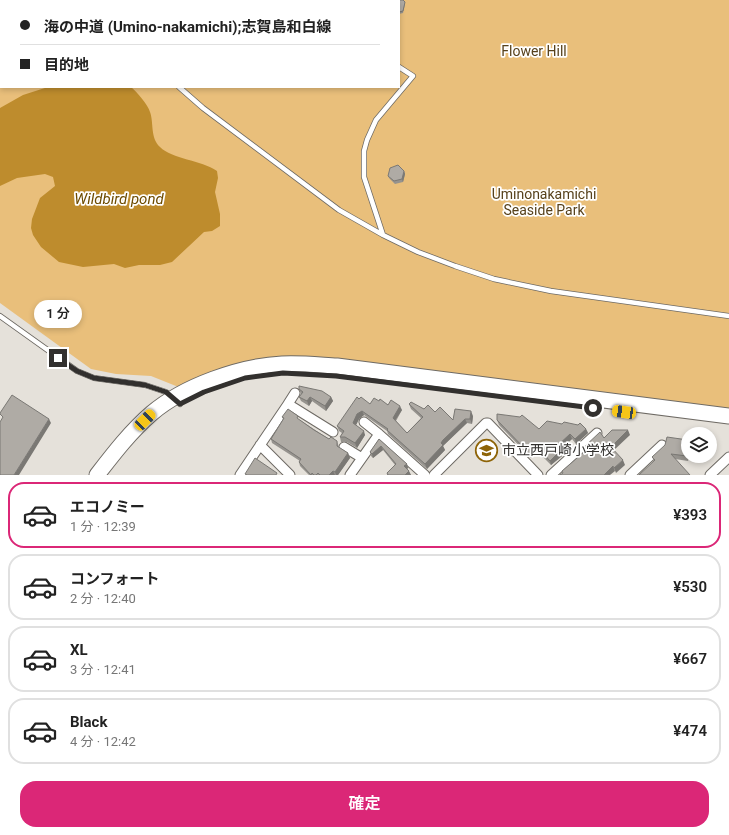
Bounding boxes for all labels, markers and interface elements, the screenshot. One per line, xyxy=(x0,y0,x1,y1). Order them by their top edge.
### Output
text: 海の中道 (Umino-nakamichi);志賀島和白線 xyxy=(44,18,331,36)
park label: Flower Hill xyxy=(501,43,567,59)
text: 目的地 xyxy=(44,56,89,74)
park label: Uminonakamichi Seaside Park xyxy=(492,186,596,218)
water label: Wildbird pond xyxy=(74,190,164,208)
callout: 1 分 xyxy=(34,300,82,328)
text: 1 分 xyxy=(46,306,70,321)
route end xyxy=(49,349,67,367)
route start xyxy=(584,399,602,417)
car xyxy=(611,404,637,420)
car xyxy=(132,407,158,433)
map controls xyxy=(681,427,717,463)
button: layers xyxy=(681,427,717,463)
school or university icon: 市立西戸崎小学校 xyxy=(473,437,499,463)
place label: 市立西戸崎小学校 xyxy=(502,442,614,458)
icon: car xyxy=(22,497,58,533)
text: エコノミー xyxy=(70,498,145,516)
text: ¥393 xyxy=(673,506,707,524)
text: 1 分 · 12:39 xyxy=(70,519,136,534)
icon: car xyxy=(22,569,58,605)
text: コンフォート xyxy=(70,570,160,588)
text: ¥530 xyxy=(673,578,707,596)
text: 2 分 · 12:40 xyxy=(70,591,136,606)
icon: car xyxy=(22,641,58,677)
text: XL xyxy=(70,641,88,659)
text: ¥667 xyxy=(673,650,707,668)
text: 3 分 · 12:41 xyxy=(70,662,136,677)
icon: car xyxy=(22,713,58,749)
text: Black xyxy=(70,713,107,731)
text: ¥474 xyxy=(673,722,707,740)
text: 4 分 · 12:42 xyxy=(70,734,136,749)
button: 確定 xyxy=(20,781,709,827)

